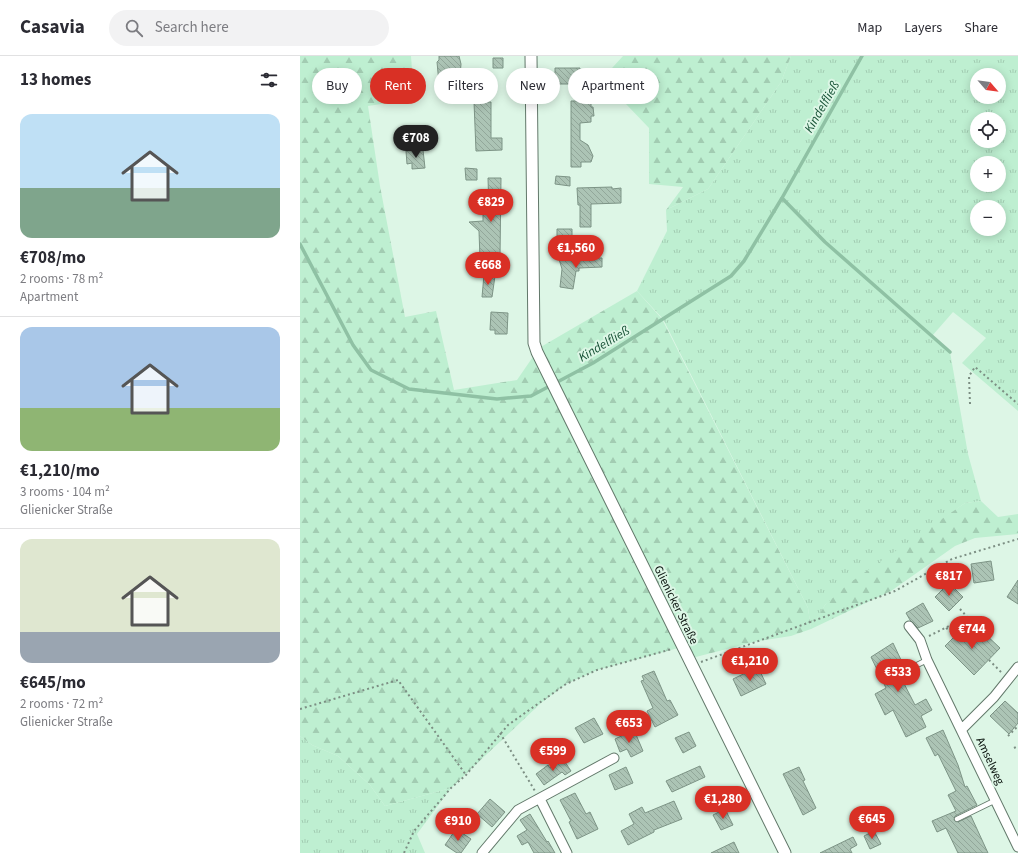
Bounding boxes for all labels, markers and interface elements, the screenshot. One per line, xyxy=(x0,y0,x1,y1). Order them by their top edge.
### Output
search box xyxy=(109,10,389,46)
text: Casavia xyxy=(20,14,85,41)
icon: search xyxy=(123,17,145,39)
text: Search here xyxy=(155,17,229,38)
text: Map xyxy=(857,18,882,38)
text: Layers xyxy=(904,18,942,38)
text: Share xyxy=(964,18,998,38)
text: 13 homes xyxy=(20,68,91,92)
chip: Buy xyxy=(312,68,362,104)
chip: Rent xyxy=(370,68,426,104)
chip: Filters xyxy=(434,68,498,104)
chip: New xyxy=(506,68,560,104)
chip: Apartment xyxy=(568,68,659,104)
north arrow xyxy=(970,68,1006,104)
map controls xyxy=(970,68,1006,236)
icon: filters xyxy=(258,69,280,91)
water label: Kindelfließ xyxy=(800,78,844,136)
button: locate xyxy=(970,112,1006,148)
pin: €708 xyxy=(392,125,440,159)
text: €708 xyxy=(402,129,430,147)
icon: home xyxy=(114,140,186,212)
button: + xyxy=(970,156,1006,192)
pin: €829 xyxy=(467,189,515,223)
text: €829 xyxy=(477,193,505,211)
button: − xyxy=(970,200,1006,236)
pin: €1,560 xyxy=(543,235,609,269)
text: €1,560 xyxy=(557,239,595,257)
text: €708/mo xyxy=(20,246,86,270)
pin: €668 xyxy=(464,252,512,286)
text: €668 xyxy=(474,256,502,274)
text: 2 rooms · 78 m² xyxy=(20,270,103,288)
text: Apartment xyxy=(20,288,78,306)
water label: Kindelfließ xyxy=(575,322,633,366)
icon: home xyxy=(114,353,186,425)
text: €1,210/mo xyxy=(20,459,100,483)
text: 3 rooms · 104 m² xyxy=(20,483,110,501)
text: Glienicker Straße xyxy=(20,501,113,519)
street label: Glienicker Straße xyxy=(650,563,702,647)
pin: €817 xyxy=(925,563,973,597)
icon: home xyxy=(114,565,186,637)
text: €817 xyxy=(935,567,963,585)
pin: €744 xyxy=(948,616,996,650)
text: €744 xyxy=(958,620,986,638)
pin: €1,210 xyxy=(717,648,783,682)
text: €1,210 xyxy=(731,652,769,670)
pin: €533 xyxy=(874,659,922,693)
text: €533 xyxy=(884,663,912,681)
text: €645/mo xyxy=(20,671,86,695)
text: 2 rooms · 72 m² xyxy=(20,695,103,713)
pin: €653 xyxy=(605,710,653,744)
text: Glienicker Straße xyxy=(20,713,113,731)
text: €653 xyxy=(615,714,643,732)
street label: Amselweg xyxy=(972,734,1008,788)
pin: €599 xyxy=(529,738,577,772)
text: €599 xyxy=(539,742,567,760)
pin: €1,280 xyxy=(690,786,756,820)
text: €1,280 xyxy=(704,790,742,808)
pin: €645 xyxy=(848,806,896,840)
pin: €910 xyxy=(434,808,482,842)
text: €645 xyxy=(858,810,886,828)
text: €910 xyxy=(444,812,472,830)

